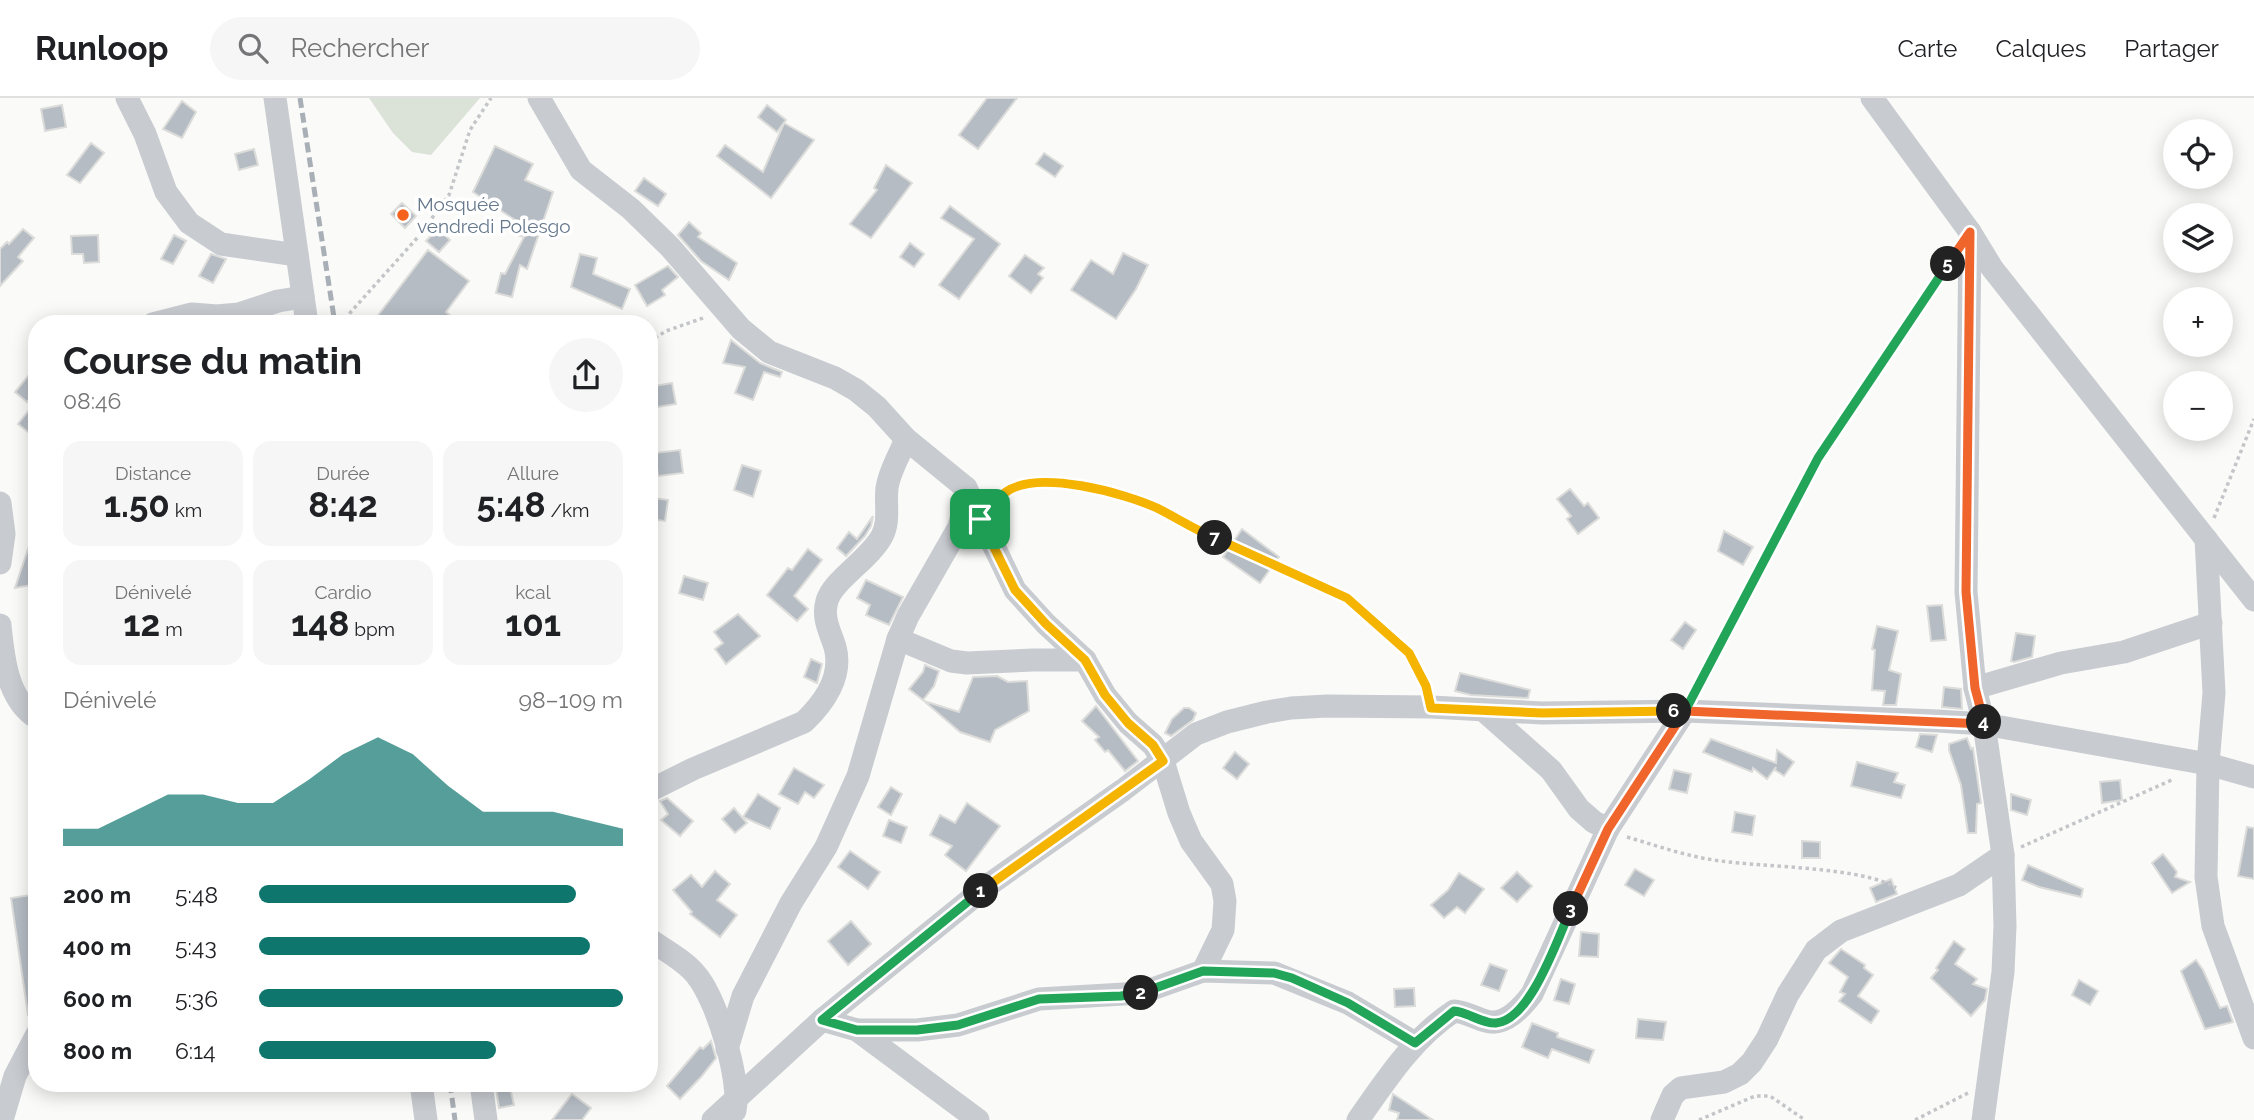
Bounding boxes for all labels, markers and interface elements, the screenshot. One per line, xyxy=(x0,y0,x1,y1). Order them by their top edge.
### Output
search box xyxy=(210,17,700,80)
text: Runloop xyxy=(35,29,168,68)
icon: search xyxy=(234,29,272,67)
text: Rechercher xyxy=(290,33,429,63)
text: Carte xyxy=(1898,34,1957,63)
text: Calques xyxy=(1995,34,2086,63)
text: Partager xyxy=(2124,34,2219,63)
map controls xyxy=(2163,119,2233,441)
button: locate xyxy=(2163,119,2233,189)
place label: Mosquée vendredi Polesgo xyxy=(417,193,571,237)
button: layers xyxy=(2163,203,2233,273)
marker: Mosquée vendredi Polesgo xyxy=(395,207,411,223)
pin: 5 xyxy=(1930,246,1966,282)
text: 5 xyxy=(1942,252,1953,274)
button: + xyxy=(2163,287,2233,357)
text: Course du matin xyxy=(63,338,362,383)
button: share xyxy=(549,338,623,412)
button: − xyxy=(2163,371,2233,441)
text: 08:46 xyxy=(63,387,121,414)
text: Distance xyxy=(115,462,191,484)
text: Durée xyxy=(316,462,370,484)
text: Allure xyxy=(507,462,559,484)
text: 1.50 xyxy=(104,484,170,525)
text: 8:42 xyxy=(308,484,378,525)
text: 5:48 xyxy=(476,484,546,525)
pin xyxy=(950,489,1010,549)
text: km xyxy=(170,499,202,521)
text: /km xyxy=(546,499,590,521)
icon: arrive xyxy=(961,500,999,538)
pin: 7 xyxy=(1198,520,1232,556)
text: 7 xyxy=(1209,526,1220,548)
text: Dénivelé xyxy=(114,581,192,603)
text: Cardio xyxy=(314,581,372,603)
text: kcal xyxy=(515,581,551,603)
text: 12 xyxy=(123,603,160,644)
text: 148 xyxy=(291,603,349,644)
text: 101 xyxy=(505,603,561,644)
text: m xyxy=(160,618,183,640)
text: bpm xyxy=(349,618,395,640)
text: Dénivelé xyxy=(63,686,156,713)
text: 98–109 m xyxy=(519,686,623,713)
pin: 6 xyxy=(1656,694,1692,728)
text: 6 xyxy=(1668,699,1679,721)
pin: 4 xyxy=(1966,704,2002,740)
text: 4 xyxy=(1978,710,1989,732)
pin: 1 xyxy=(964,874,998,908)
text: 1 xyxy=(976,879,985,901)
text: 200 m xyxy=(63,881,131,908)
text: 5:48 xyxy=(175,881,218,908)
pin: 3 xyxy=(1554,892,1588,926)
text: 3 xyxy=(1565,897,1576,919)
text: 400 m xyxy=(63,933,131,960)
text: 5:43 xyxy=(175,933,217,960)
pin: 2 xyxy=(1124,976,1158,1010)
text: 2 xyxy=(1135,981,1146,1003)
text: 600 m xyxy=(63,985,132,1012)
text: 5:36 xyxy=(175,985,218,1012)
text: 800 m xyxy=(63,1037,132,1064)
text: 6:14 xyxy=(175,1037,216,1064)

